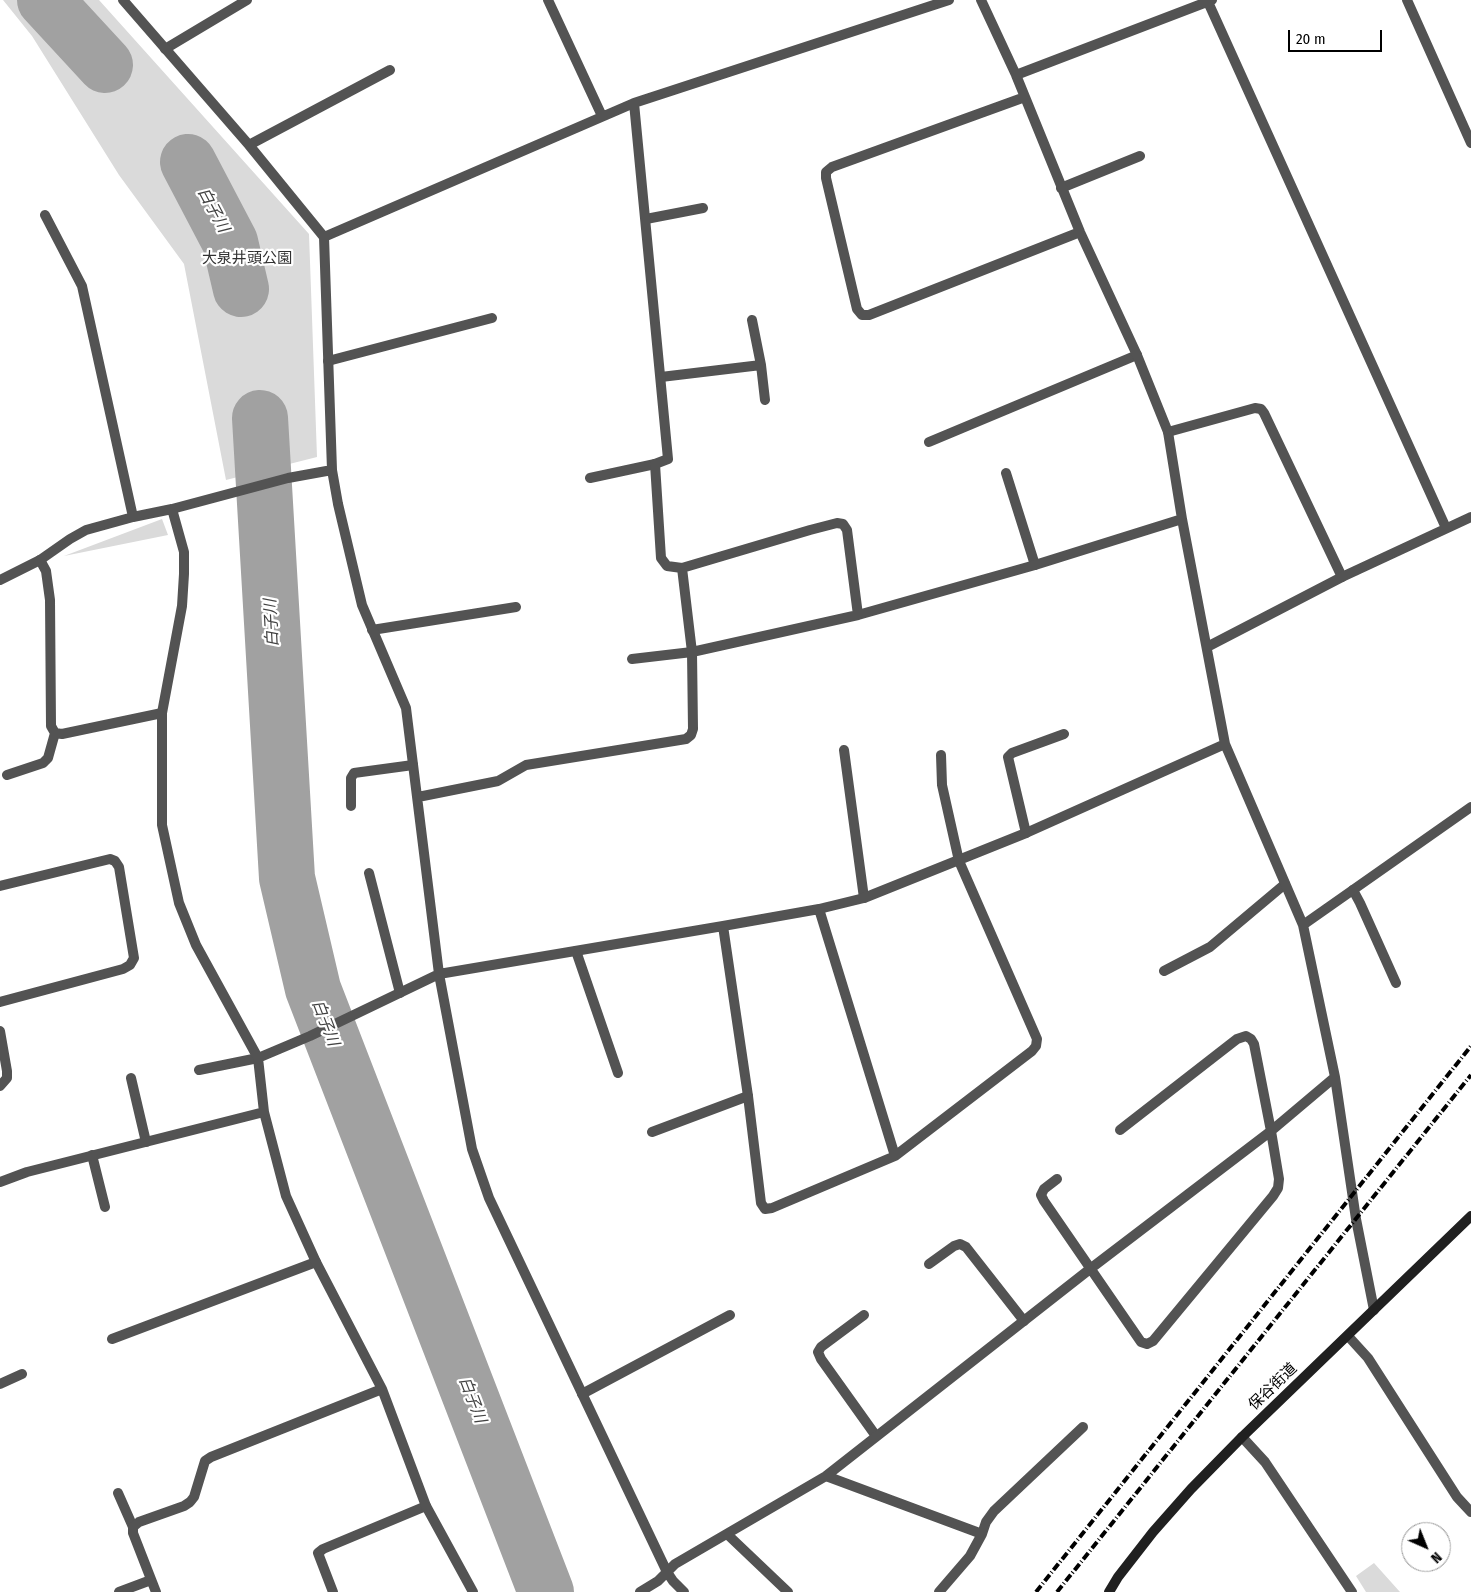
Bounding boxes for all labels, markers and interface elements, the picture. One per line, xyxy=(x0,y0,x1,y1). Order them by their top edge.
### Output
scale bar xyxy=(1291,20,1385,52)
text: 20 m xyxy=(1296,30,1326,48)
water label: 白子川 xyxy=(193,184,233,236)
park label: 大泉井頭公園 xyxy=(202,250,292,268)
water label: 白子川 xyxy=(261,599,283,647)
water label: 白子川 xyxy=(307,997,343,1049)
street label: 保谷街道 xyxy=(1245,1360,1301,1414)
water label: 白子川 xyxy=(454,1374,490,1426)
north arrow xyxy=(1401,1522,1451,1572)
text: N xyxy=(1427,1548,1445,1566)

